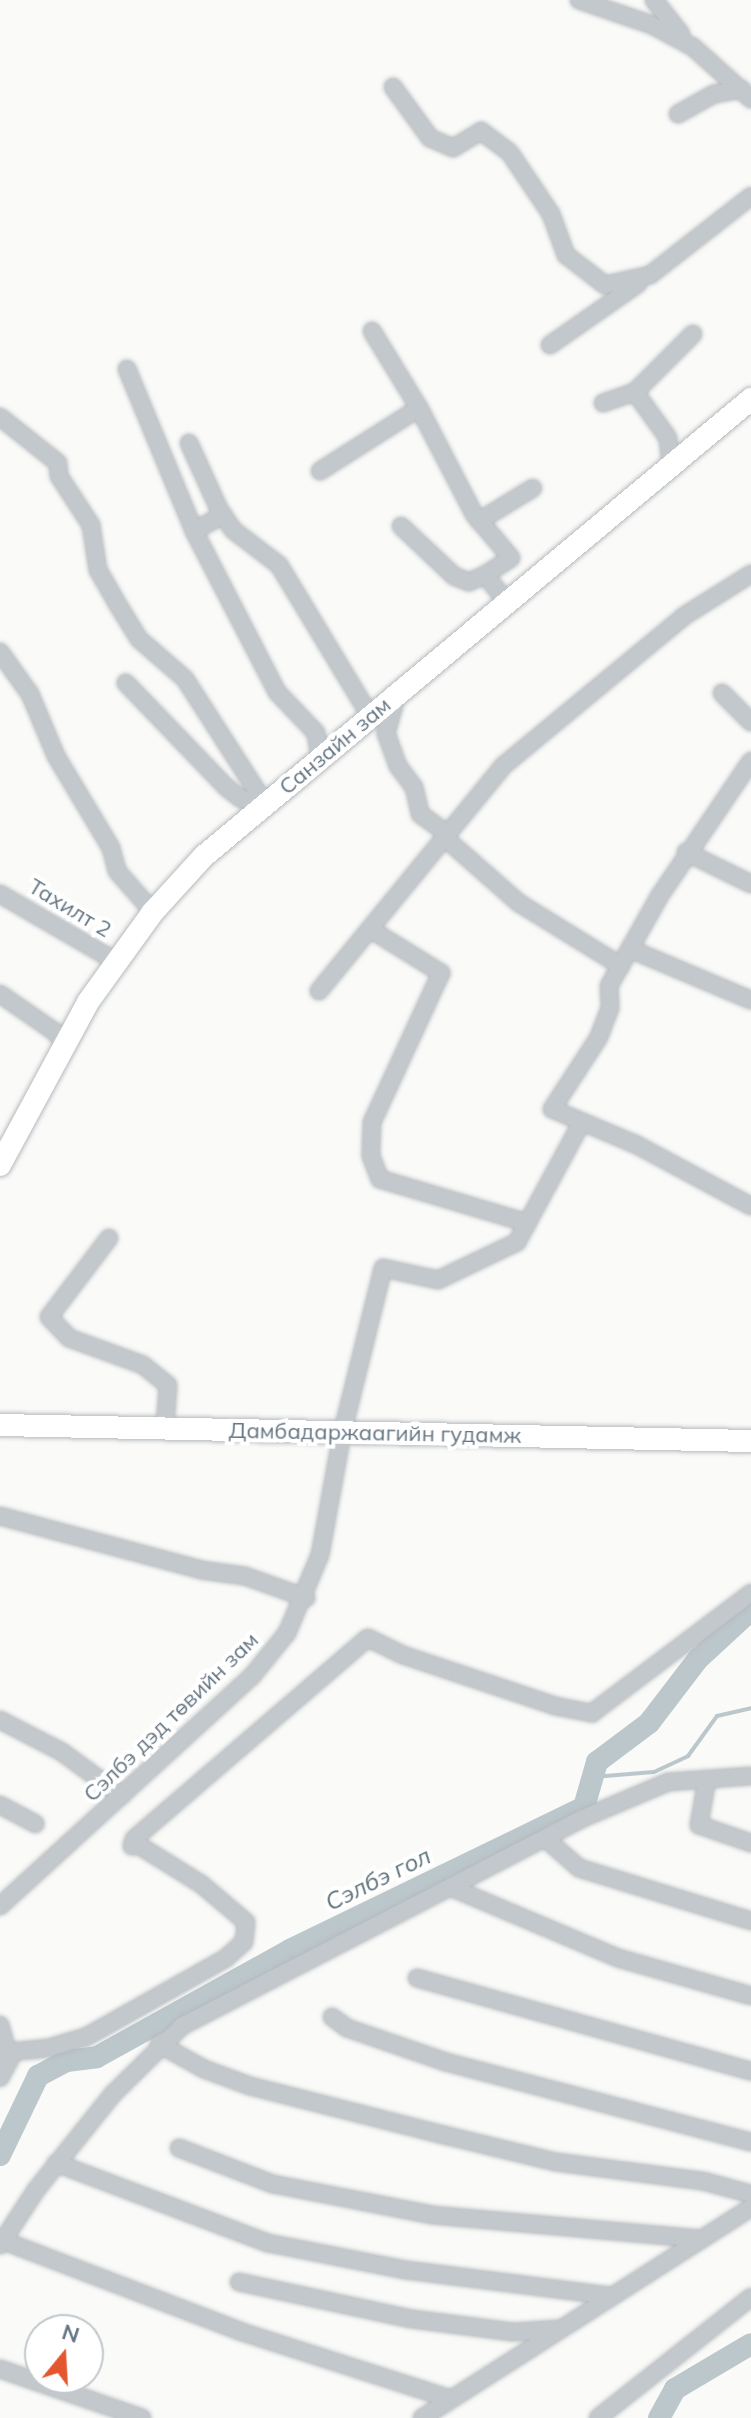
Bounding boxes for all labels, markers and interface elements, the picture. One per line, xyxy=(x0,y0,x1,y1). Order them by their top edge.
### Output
street label: Санзайн зам xyxy=(274,692,396,800)
street label: Тахилт 2 xyxy=(24,873,116,943)
street label: Дамбадаржаагийн гудамж xyxy=(228,1417,522,1449)
street label: Сэлбэ дэд төвийн зам xyxy=(78,1627,264,1807)
water label: Сэлбэ гол xyxy=(320,1841,436,1917)
north arrow xyxy=(24,2314,104,2394)
text: N xyxy=(59,2317,83,2349)

